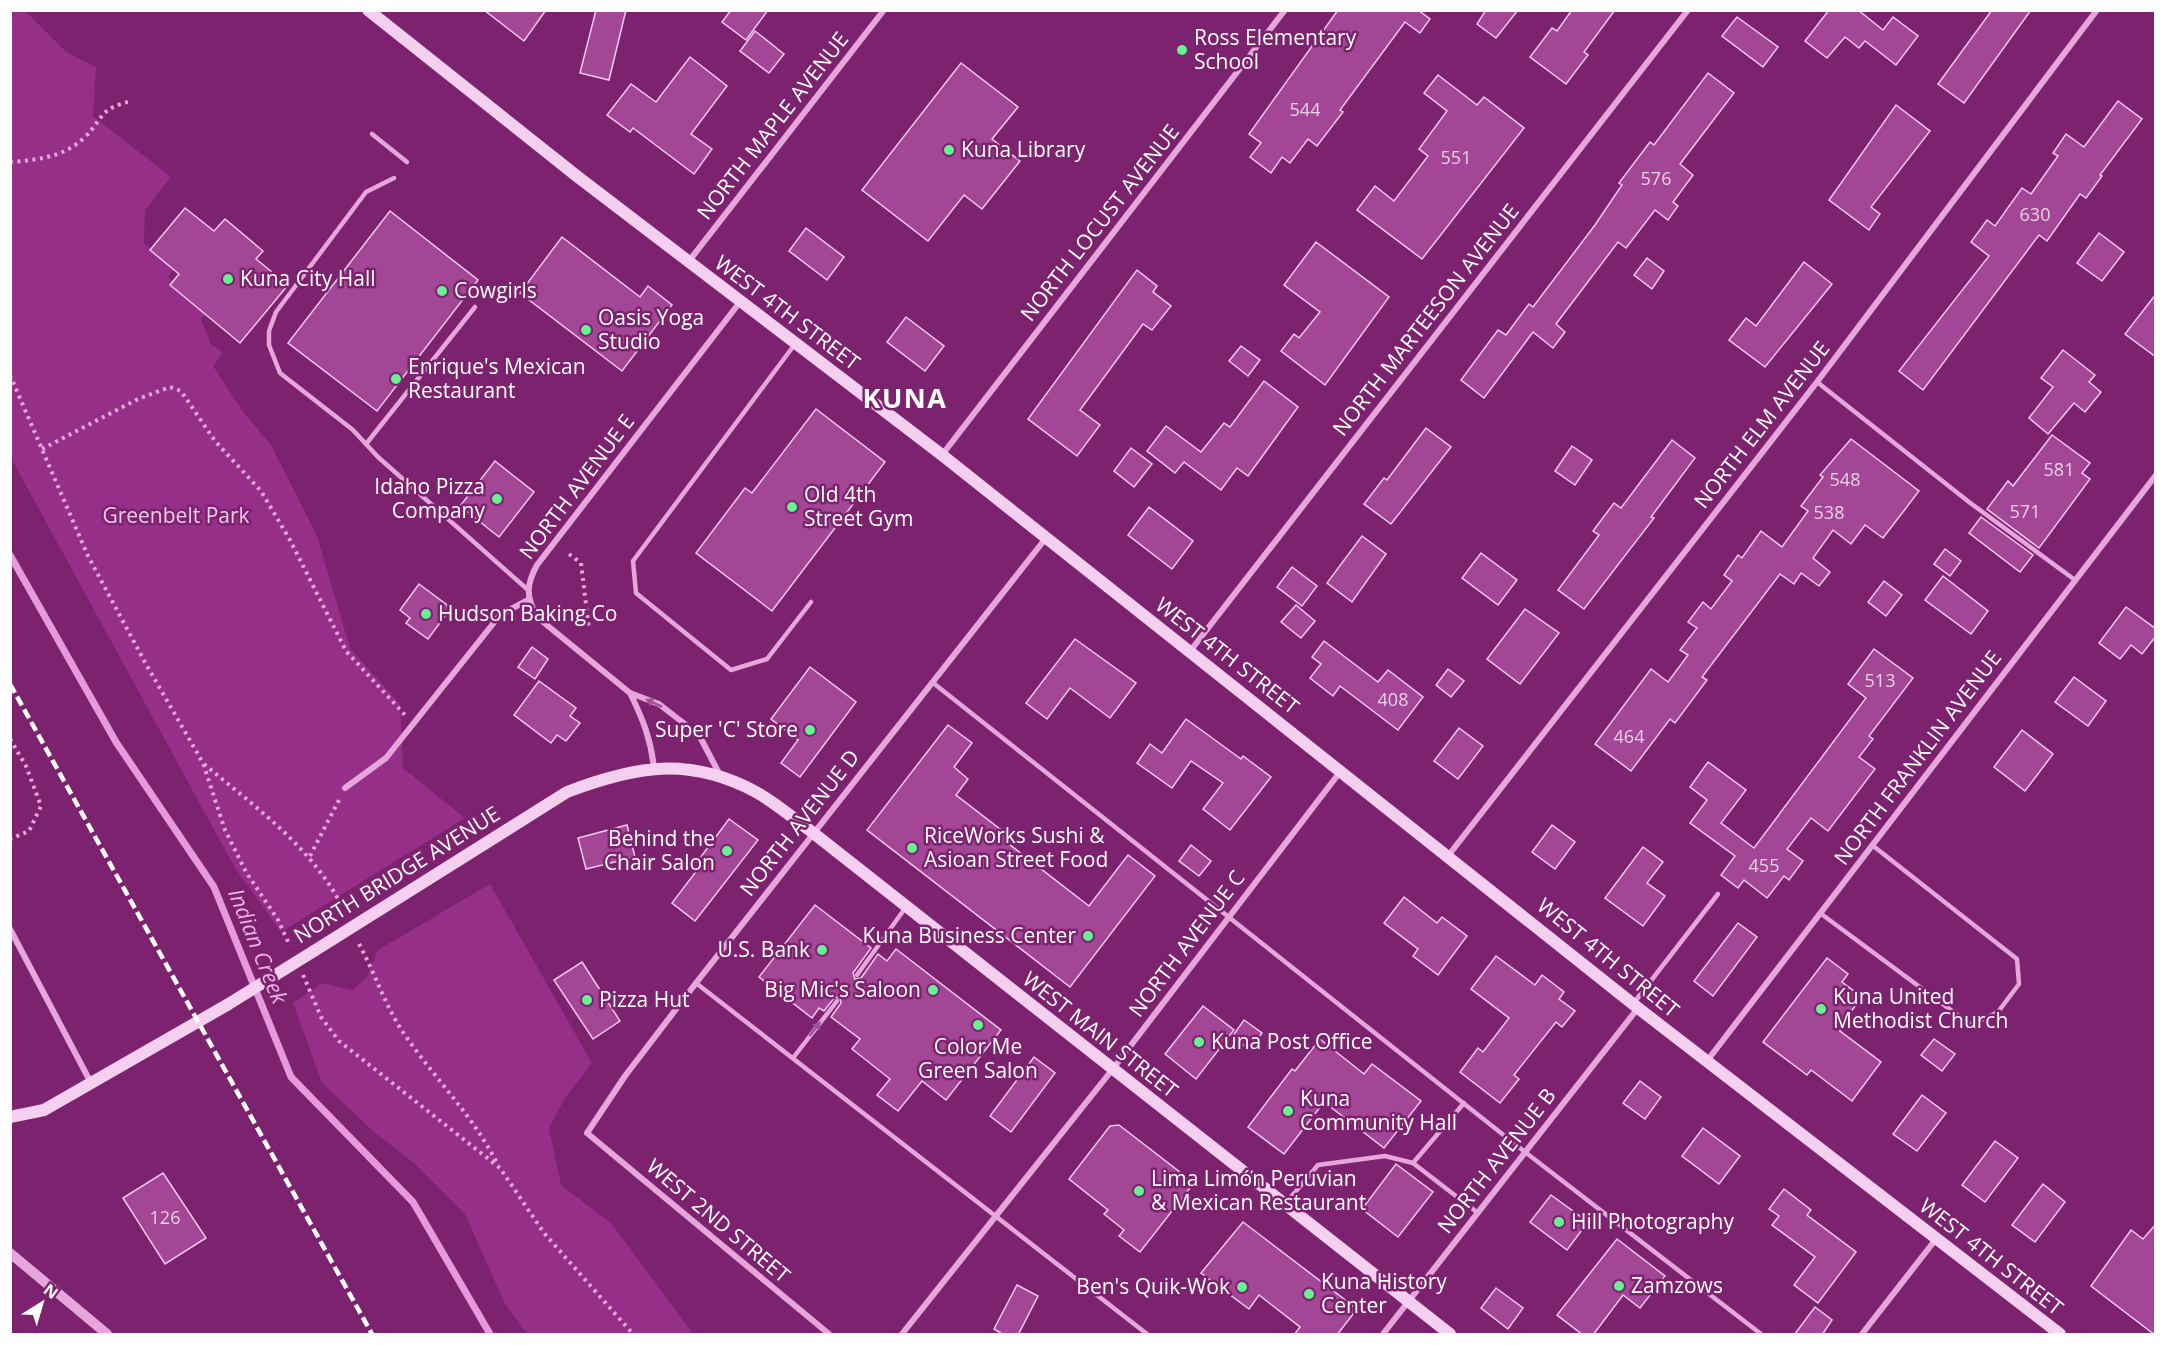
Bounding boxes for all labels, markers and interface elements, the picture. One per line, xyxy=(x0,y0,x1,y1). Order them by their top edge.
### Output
place label: Ross Elementary School xyxy=(1194,23,1357,75)
street label: NORTH MAPLE AVENUE xyxy=(690,26,854,225)
marker: Ross Elementary School xyxy=(1175,43,1189,57)
house number: 544 xyxy=(1290,97,1320,121)
street label: NORTH LOCUST AVENUE xyxy=(1014,118,1185,326)
place label: Kuna Library xyxy=(961,135,1086,163)
marker: Kuna Library xyxy=(942,143,956,157)
house number: 551 xyxy=(1441,145,1471,169)
house number: 576 xyxy=(1641,166,1671,190)
street label: NORTH MARTEESON AVENUE xyxy=(1326,198,1525,441)
house number: 630 xyxy=(2020,202,2050,226)
street label: WEST 4TH STREET xyxy=(709,248,866,376)
place label: Kuna City Hall xyxy=(240,264,376,292)
marker: Kuna City Hall xyxy=(221,272,235,286)
place label: Cowgirls xyxy=(454,276,537,304)
marker: Cowgirls xyxy=(435,284,449,298)
place label: Oasis Yoga Studio xyxy=(598,303,704,355)
marker: Oasis Yoga Studio xyxy=(579,323,593,337)
street label: NORTH ELM AVENUE xyxy=(1687,335,1835,514)
place label: Enrique's Mexican Restaurant xyxy=(408,352,586,404)
marker: Enrique's Mexican Restaurant xyxy=(389,372,403,386)
district label: KUNA xyxy=(863,379,947,416)
street label: NORTH AVENUE E xyxy=(512,408,640,565)
house number: 581 xyxy=(2044,457,2074,481)
house number: 548 xyxy=(1830,467,1860,491)
place label: Idaho Pizza Company xyxy=(374,472,485,524)
place label: Old 4th Street Gym xyxy=(804,480,913,532)
marker: Idaho Pizza Company xyxy=(490,492,504,506)
house number: 571 xyxy=(2010,499,2040,523)
marker: Old 4th Street Gym xyxy=(785,500,799,514)
house number: 538 xyxy=(1814,500,1844,524)
park label: Greenbelt Park xyxy=(102,501,250,529)
street label: WEST 4TH STREET xyxy=(1150,590,1306,720)
place label: Hudson Baking Co xyxy=(438,599,617,627)
marker: Hudson Baking Co xyxy=(419,607,433,621)
street label: NORTH FRANKLIN AVENUE xyxy=(1827,644,2007,870)
house number: 513 xyxy=(1865,668,1895,692)
house number: 408 xyxy=(1378,687,1408,711)
one-way arrow xyxy=(646,699,663,708)
place label: Super 'C' Store xyxy=(655,715,798,743)
marker: Super 'C' Store xyxy=(803,723,817,737)
house number: 464 xyxy=(1614,724,1644,748)
street label: NORTH AVENUE D xyxy=(733,743,865,901)
street label: NORTH BRIDGE AVENUE xyxy=(288,799,505,949)
place label: RiceWorks Sushi & Asioan Street Food xyxy=(924,821,1108,873)
place label: Behind the Chair Salon xyxy=(604,824,715,876)
marker: RiceWorks Sushi & Asioan Street Food xyxy=(905,841,919,855)
marker: Behind the Chair Salon xyxy=(720,844,734,858)
house number: 455 xyxy=(1749,853,1779,877)
street label: NORTH AVENUE C xyxy=(1122,864,1251,1022)
water label: Indian Creek xyxy=(222,883,296,1009)
street label: WEST 4TH STREET xyxy=(1532,891,1686,1023)
place label: Kuna Business Center xyxy=(863,921,1076,949)
marker: Kuna Business Center xyxy=(1081,929,1095,943)
place label: U.S. Bank xyxy=(718,935,810,963)
marker: U.S. Bank xyxy=(815,943,829,957)
street label: WEST MAIN STREET xyxy=(1017,965,1184,1104)
place label: Big Mic's Saloon xyxy=(764,975,921,1003)
place label: Kuna United Methodist Church xyxy=(1833,982,2008,1034)
marker: Big Mic's Saloon xyxy=(926,983,940,997)
place label: Pizza Hut xyxy=(599,985,690,1013)
marker: Pizza Hut xyxy=(580,993,594,1007)
marker: Kuna United Methodist Church xyxy=(1814,1002,1828,1016)
marker: Color Me Green Salon xyxy=(971,1018,985,1032)
one-way arrow xyxy=(809,1022,821,1038)
place label: Kuna Post Office xyxy=(1211,1027,1373,1055)
place label: Color Me Green Salon xyxy=(918,1032,1038,1084)
marker: Kuna Post Office xyxy=(1192,1035,1206,1049)
street label: NORTH AVENUE B xyxy=(1431,1082,1562,1239)
place label: Kuna Community Hall xyxy=(1300,1084,1457,1136)
marker: Kuna Community Hall xyxy=(1281,1104,1295,1118)
street label: WEST 2ND STREET xyxy=(641,1152,797,1289)
place label: Lima Limón Peruvian & Mexican Restaurant xyxy=(1151,1164,1366,1216)
marker: Lima Limón Peruvian & Mexican Restaurant xyxy=(1132,1184,1146,1198)
street label: WEST 4TH STREET xyxy=(1914,1191,2070,1321)
house number: 126 xyxy=(150,1205,180,1229)
place label: Hill Photography xyxy=(1571,1207,1734,1235)
marker: Hill Photography xyxy=(1552,1215,1566,1229)
place label: Kuna History Center xyxy=(1321,1267,1447,1319)
place label: Zamzows xyxy=(1631,1271,1723,1299)
place label: Ben's Quik-Wok xyxy=(1076,1272,1230,1300)
north arrow xyxy=(12,1273,72,1333)
text: N xyxy=(39,1278,63,1304)
marker: Zamzows xyxy=(1612,1279,1626,1293)
marker: Ben's Quik-Wok xyxy=(1235,1280,1249,1294)
marker: Kuna History Center xyxy=(1302,1287,1316,1301)

